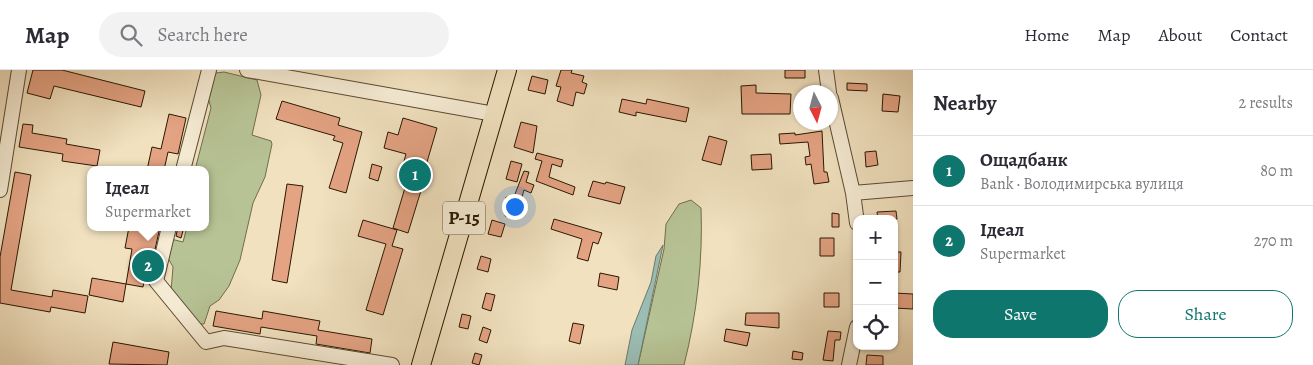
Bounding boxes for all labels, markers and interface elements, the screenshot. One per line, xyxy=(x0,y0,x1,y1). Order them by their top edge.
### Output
search box xyxy=(99,12,449,57)
text: Map xyxy=(25,19,69,51)
icon: search xyxy=(117,21,145,49)
text: Search here xyxy=(157,22,248,48)
text: Home xyxy=(1024,23,1069,47)
text: Map xyxy=(1097,23,1130,47)
text: About xyxy=(1158,23,1202,47)
text: Contact xyxy=(1230,23,1288,47)
north arrow xyxy=(793,85,838,130)
text: Nearby xyxy=(933,89,996,117)
text: 2 results xyxy=(1238,92,1293,114)
text: Ощадбанк xyxy=(980,147,1068,173)
pin: 1 xyxy=(399,156,431,194)
text: 1 xyxy=(946,160,952,182)
text: 80 m xyxy=(1260,160,1293,182)
popup xyxy=(87,166,209,231)
text: Bank · Володимирська вулиця xyxy=(980,173,1184,195)
text: Ідеал xyxy=(105,175,149,201)
your location xyxy=(502,194,528,220)
text: Supermarket xyxy=(105,201,191,223)
road number: Р-15 xyxy=(443,202,485,234)
map controls xyxy=(853,215,898,350)
button: + xyxy=(853,215,898,260)
text: Ідеал xyxy=(980,217,1024,243)
text: 2 xyxy=(945,230,953,252)
text: 270 m xyxy=(1254,230,1293,252)
text: Supermarket xyxy=(980,243,1066,265)
pin: 2 xyxy=(132,247,164,285)
button: − xyxy=(853,260,898,305)
button: Save xyxy=(933,290,1108,338)
button: Share xyxy=(1118,290,1293,338)
button: locate xyxy=(853,305,898,350)

